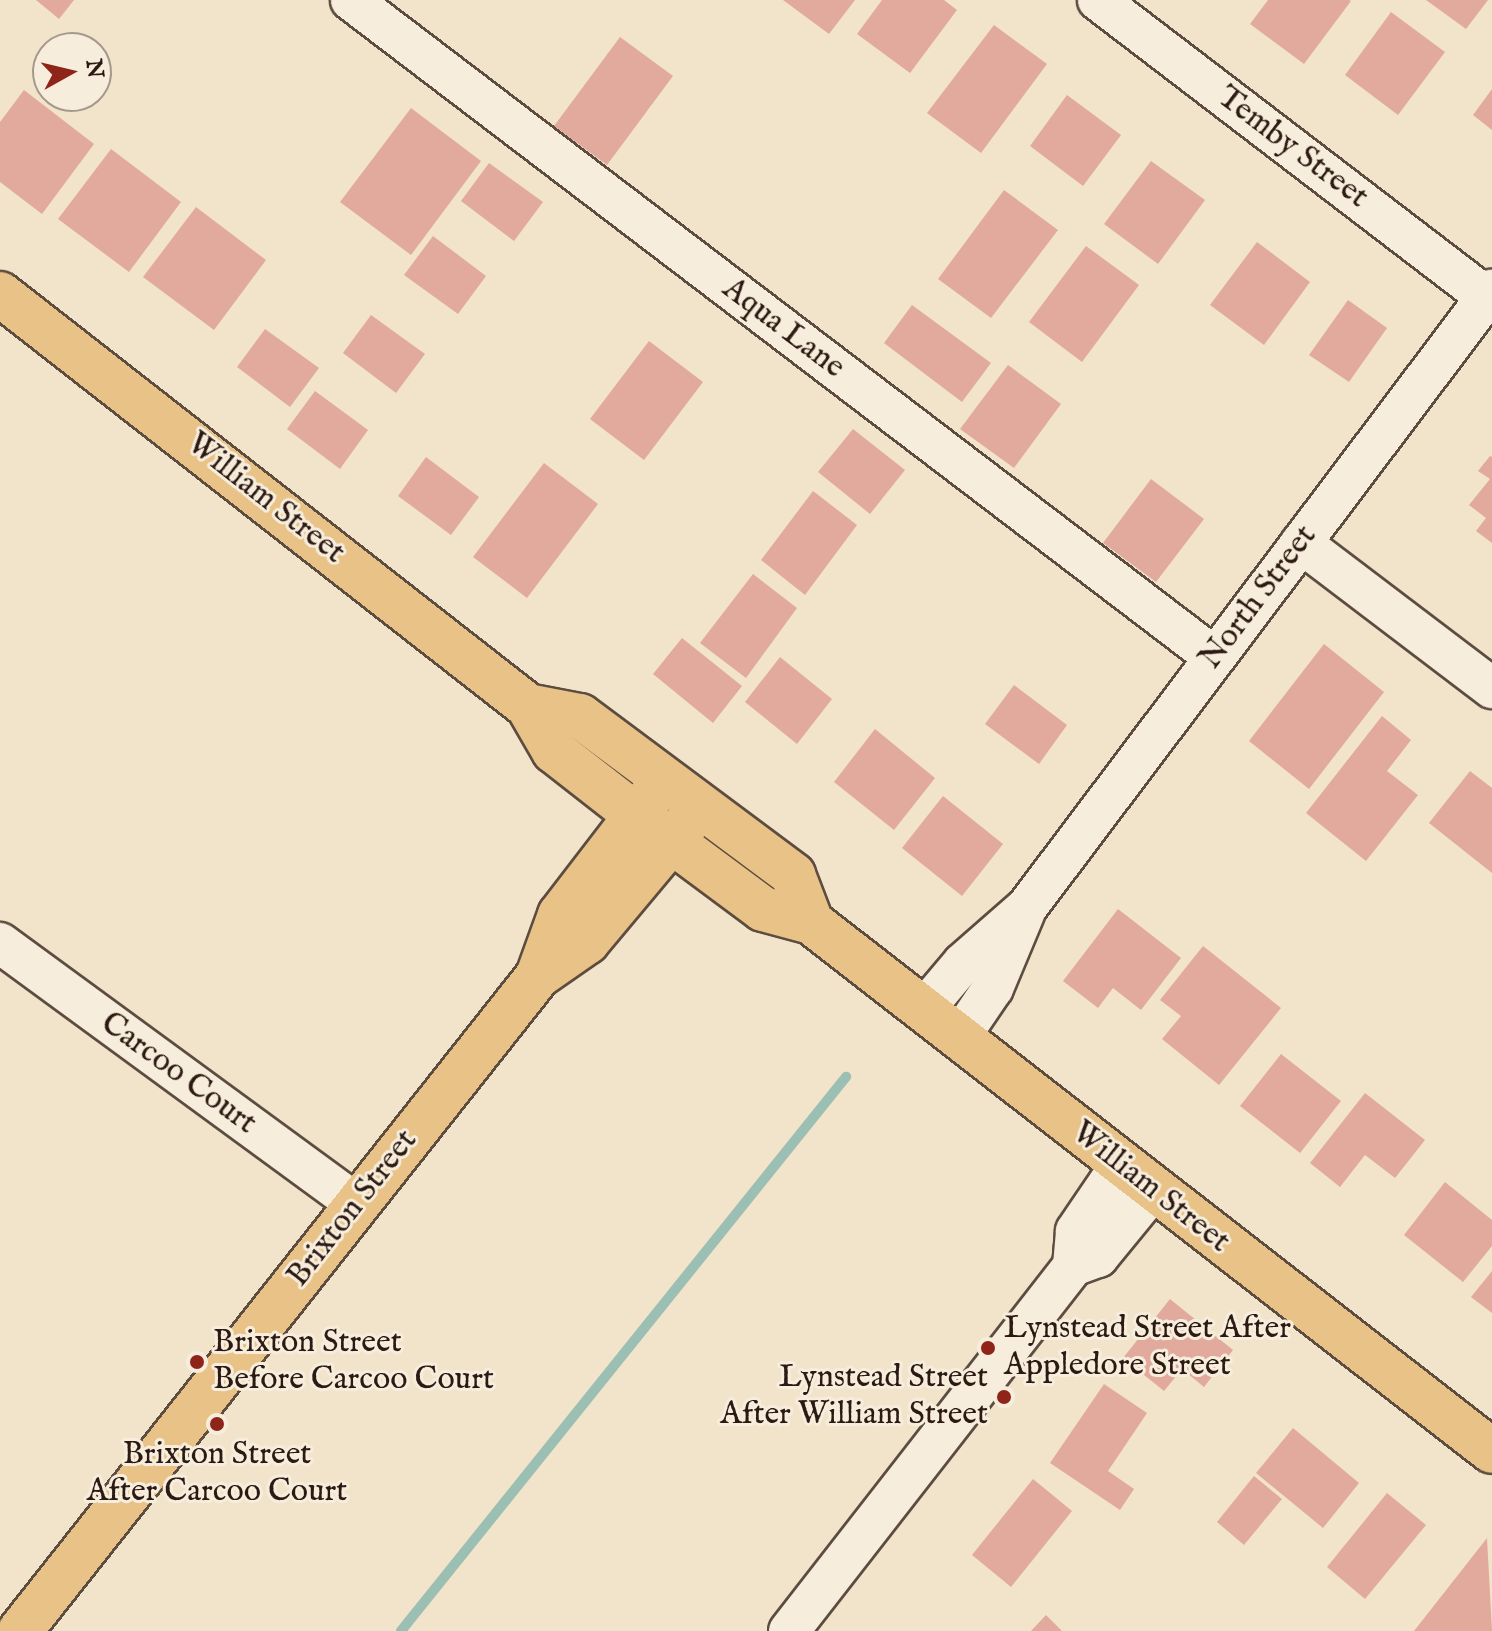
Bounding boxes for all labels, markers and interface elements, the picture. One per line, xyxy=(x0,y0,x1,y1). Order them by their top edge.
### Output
north arrow xyxy=(32,32,112,112)
text: N xyxy=(79,58,109,80)
street label: Temby Street xyxy=(1209,79,1375,217)
street label: Aqua Lane xyxy=(714,271,852,387)
street label: William Street xyxy=(178,425,352,573)
street label: North Street xyxy=(1192,518,1326,678)
street label: Carcoo Court xyxy=(93,1005,263,1143)
street label: William Street xyxy=(1063,1114,1237,1262)
street label: Brixton Street xyxy=(280,1123,426,1295)
place label: Lynstead Street After Appledore Street xyxy=(1004,1311,1291,1386)
place label: Brixton Street Before Carcoo Court xyxy=(213,1325,494,1400)
marker: Lynstead Street After Appledore Street xyxy=(979,1339,997,1357)
marker: Brixton Street Before Carcoo Court xyxy=(188,1353,206,1371)
place label: Lynstead Street After William Street xyxy=(720,1360,988,1435)
marker: Lynstead Street After William Street xyxy=(995,1388,1013,1406)
marker: Brixton Street After Carcoo Court xyxy=(208,1415,226,1433)
place label: Brixton Street After Carcoo Court xyxy=(87,1437,347,1512)

